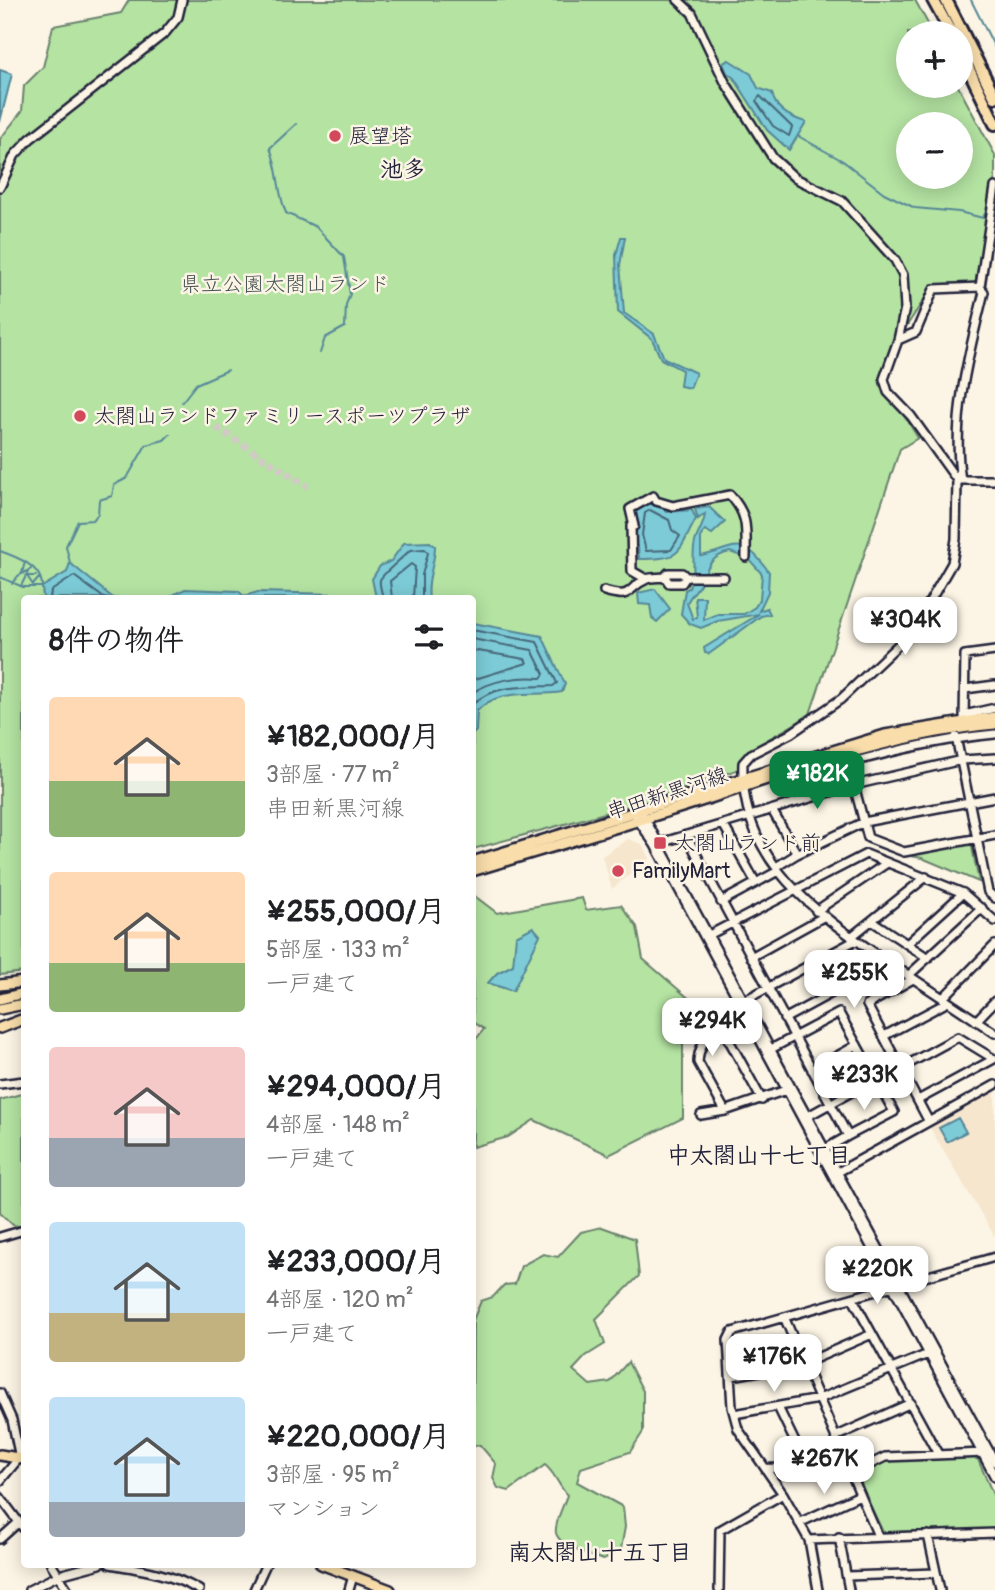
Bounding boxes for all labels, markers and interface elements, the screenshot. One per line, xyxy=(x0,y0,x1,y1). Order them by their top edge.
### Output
map controls xyxy=(896,21,973,189)
button: + xyxy=(896,21,973,98)
button: − xyxy=(896,112,973,189)
place label: 展望塔 xyxy=(349,123,412,150)
marker: 展望塔 xyxy=(327,128,343,144)
district label: 池多 xyxy=(380,155,426,184)
park label: 県立公園太閤山ランド xyxy=(180,271,390,298)
place label: 太閤山ランドファミリースポーツプラザ xyxy=(94,403,470,430)
marker: 太閤山ランドファミリースポーツプラザ xyxy=(72,408,88,424)
pin: ¥304K xyxy=(856,598,954,657)
text: ¥304K xyxy=(869,605,941,634)
icon: filters xyxy=(410,618,448,656)
text: 8件の物件 xyxy=(49,622,184,659)
text: ¥182,000/月 xyxy=(266,718,440,755)
icon: home xyxy=(105,725,189,809)
pin: ¥182K xyxy=(768,752,866,811)
text: ¥182K xyxy=(785,759,849,788)
text: 3部屋 · 77 m² xyxy=(266,760,400,789)
street label: 串田新黒河線 xyxy=(603,761,731,826)
text: 串田新黒河線 xyxy=(266,794,404,823)
place label: 太閤山ランド前 xyxy=(674,830,821,857)
marker: 太閤山ランド前 xyxy=(652,835,668,851)
place label: FamilyMart xyxy=(632,858,731,885)
marker: FamilyMart xyxy=(610,863,626,879)
text: ¥255,000/月 xyxy=(266,893,446,930)
icon: home xyxy=(105,900,189,984)
text: 5部屋 · 133 m² xyxy=(266,935,410,964)
pin: ¥255K xyxy=(805,950,903,1010)
text: ¥255K xyxy=(820,958,888,987)
text: 一戸建て xyxy=(266,969,358,998)
pin: ¥294K xyxy=(663,998,761,1058)
text: ¥294K xyxy=(678,1006,746,1035)
pin: ¥233K xyxy=(815,1052,913,1112)
text: ¥233K xyxy=(830,1060,898,1089)
text: ¥294,000/月 xyxy=(266,1068,446,1105)
icon: home xyxy=(105,1075,189,1159)
text: 4部屋 · 148 m² xyxy=(266,1110,410,1139)
district label: 中太閤山十七丁目 xyxy=(667,1141,851,1170)
text: 一戸建て xyxy=(266,1144,358,1173)
text: ¥233,000/月 xyxy=(266,1243,446,1280)
pin: ¥220K xyxy=(828,1246,926,1306)
icon: home xyxy=(105,1250,189,1334)
text: ¥220K xyxy=(841,1254,913,1283)
text: 4部屋 · 120 m² xyxy=(266,1285,414,1314)
text: 一戸建て xyxy=(266,1319,358,1348)
pin: ¥176K xyxy=(725,1334,823,1394)
text: ¥176K xyxy=(742,1342,806,1371)
text: ¥220,000/月 xyxy=(266,1418,451,1455)
icon: home xyxy=(105,1425,189,1509)
pin: ¥267K xyxy=(775,1436,873,1496)
text: ¥267K xyxy=(790,1444,858,1473)
text: 3部屋 · 95 m² xyxy=(266,1460,400,1489)
text: マンション xyxy=(266,1494,380,1523)
district label: 南太閤山十五丁目 xyxy=(508,1538,692,1567)

